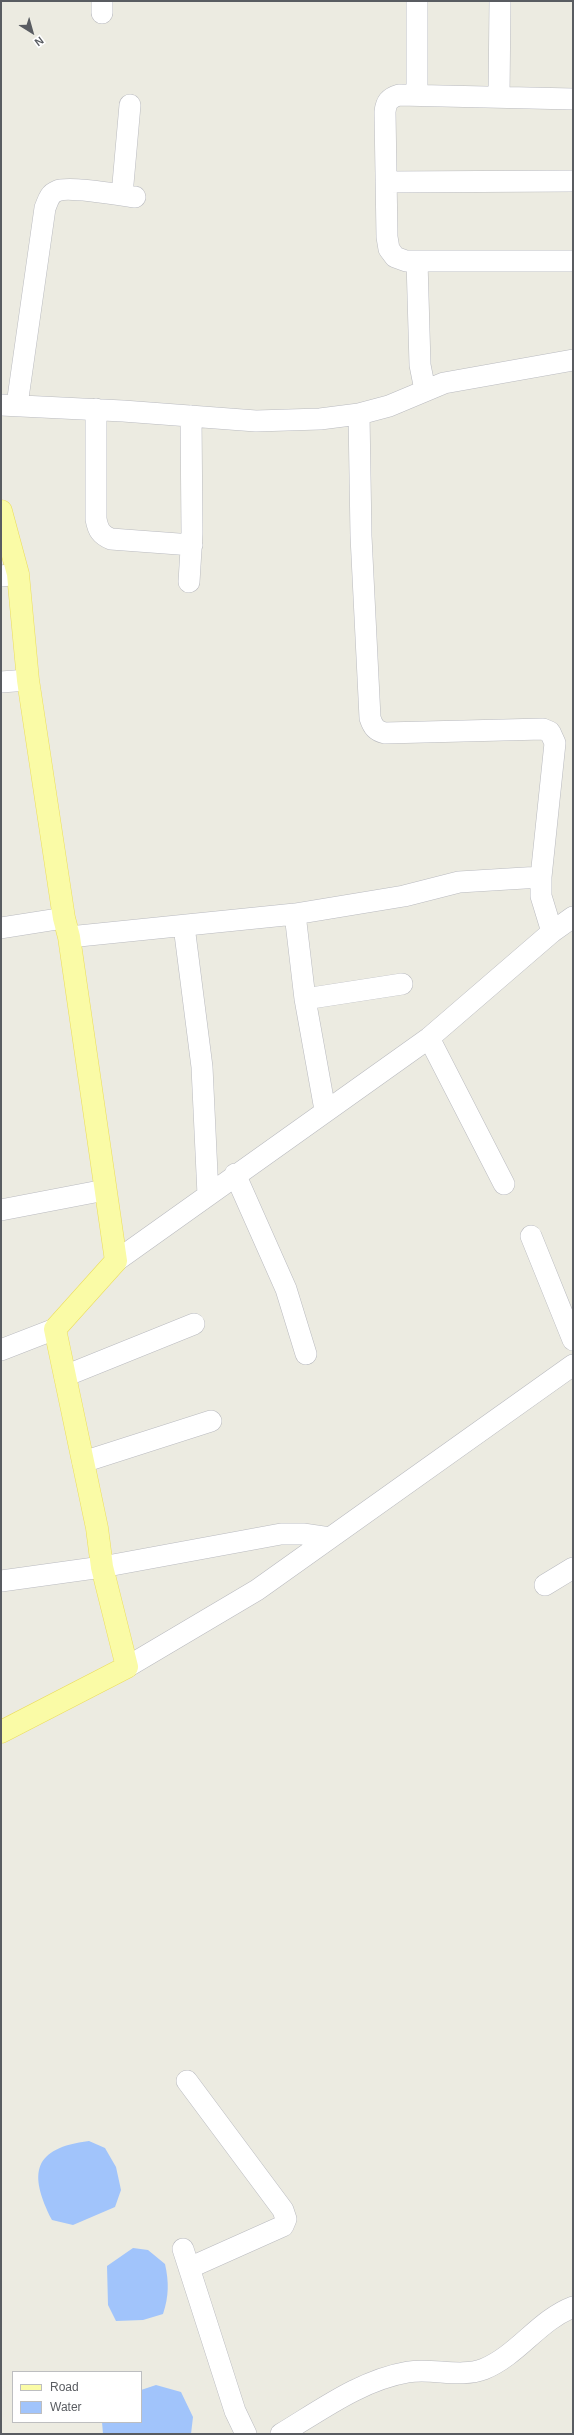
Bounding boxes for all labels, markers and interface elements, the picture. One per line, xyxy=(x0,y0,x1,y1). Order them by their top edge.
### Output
north arrow xyxy=(12,12,52,52)
text: N xyxy=(32,34,46,49)
legend xyxy=(12,2371,142,2423)
text: Road xyxy=(50,2380,79,2394)
text: Water xyxy=(50,2400,82,2414)

